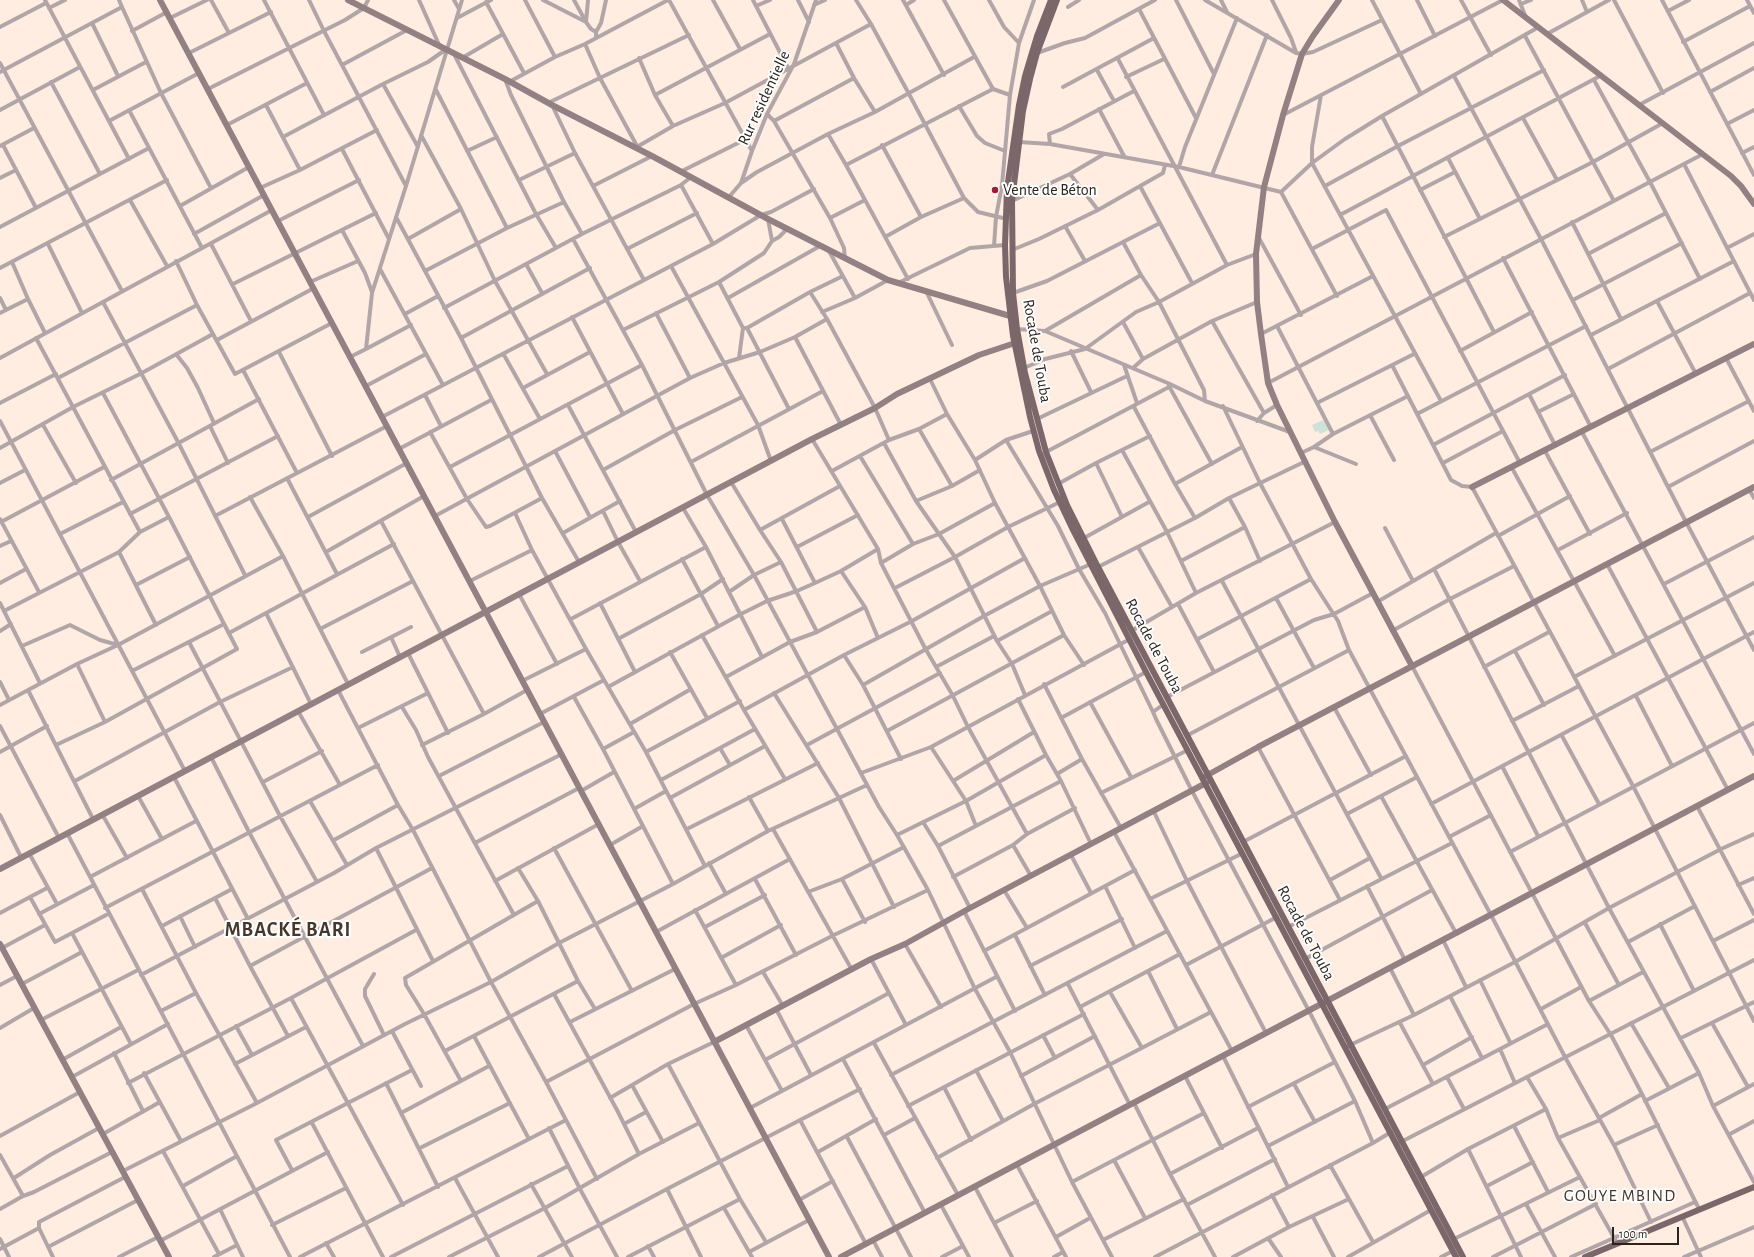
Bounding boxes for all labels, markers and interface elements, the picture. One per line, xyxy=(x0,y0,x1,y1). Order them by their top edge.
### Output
street label: Rur residentielle xyxy=(734,48,794,148)
place label: Vente de Béton xyxy=(1003,180,1097,200)
marker: Vente de Béton xyxy=(990,185,1000,195)
street label: Rocade de Touba xyxy=(1018,298,1056,404)
street label: Rocade de Touba xyxy=(1121,595,1187,697)
street label: Rocade de Touba xyxy=(1273,882,1339,984)
district label: MBACKÉ BARI xyxy=(225,918,351,942)
district label: GOUYE MBIND xyxy=(1564,1186,1676,1206)
scale bar xyxy=(1614,1219,1681,1245)
text: 100 m xyxy=(1619,1228,1647,1240)

